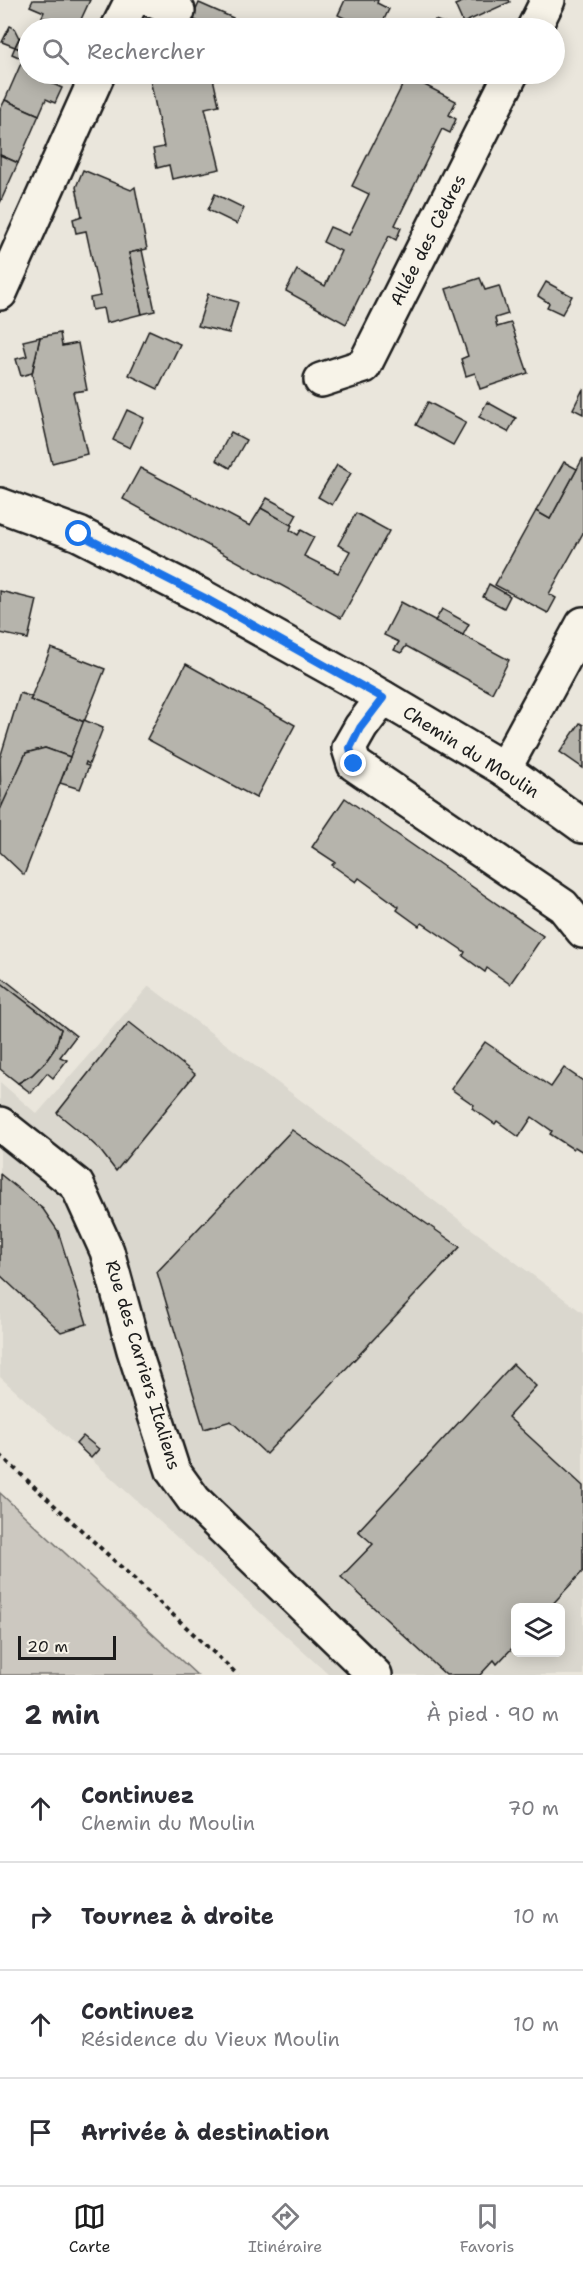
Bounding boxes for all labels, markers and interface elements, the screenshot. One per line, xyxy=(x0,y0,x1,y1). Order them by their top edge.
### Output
search box xyxy=(18,18,565,84)
icon: search xyxy=(39,35,72,68)
text: Rechercher xyxy=(87,37,206,66)
street label: Allée des Cèdres xyxy=(384,170,472,310)
route start xyxy=(65,520,91,546)
street label: Chemin du Moulin xyxy=(398,700,544,804)
route end xyxy=(340,750,366,776)
street label: Rue des Carriers Italiens xyxy=(100,1257,186,1473)
map controls xyxy=(511,1603,565,1657)
button: layers xyxy=(511,1603,565,1657)
scale bar xyxy=(18,1633,116,1660)
text: 20 m xyxy=(27,1636,68,1657)
text: 2 min xyxy=(24,1697,100,1732)
text: À pied · 90 m xyxy=(426,1701,559,1727)
text: Continuez xyxy=(81,1781,194,1810)
icon: ahead xyxy=(24,1792,57,1825)
text: 70 m xyxy=(507,1795,559,1821)
text: Chemin du Moulin xyxy=(81,1810,255,1836)
icon: right xyxy=(24,1900,57,1933)
text: Tournez à droite xyxy=(81,1902,274,1931)
text: 10 m xyxy=(513,1903,559,1929)
text: Continuez xyxy=(81,1997,194,2026)
icon: ahead xyxy=(24,2008,57,2041)
text: 10 m xyxy=(513,2011,559,2037)
text: Résidence du Vieux Moulin xyxy=(81,2026,340,2052)
icon: arrive xyxy=(24,2116,57,2149)
text: Arrivée à destination xyxy=(81,2118,329,2147)
tab: Carte xyxy=(69,2200,111,2257)
tab: Itinéraire xyxy=(248,2200,322,2257)
tab: Favoris xyxy=(460,2200,514,2257)

